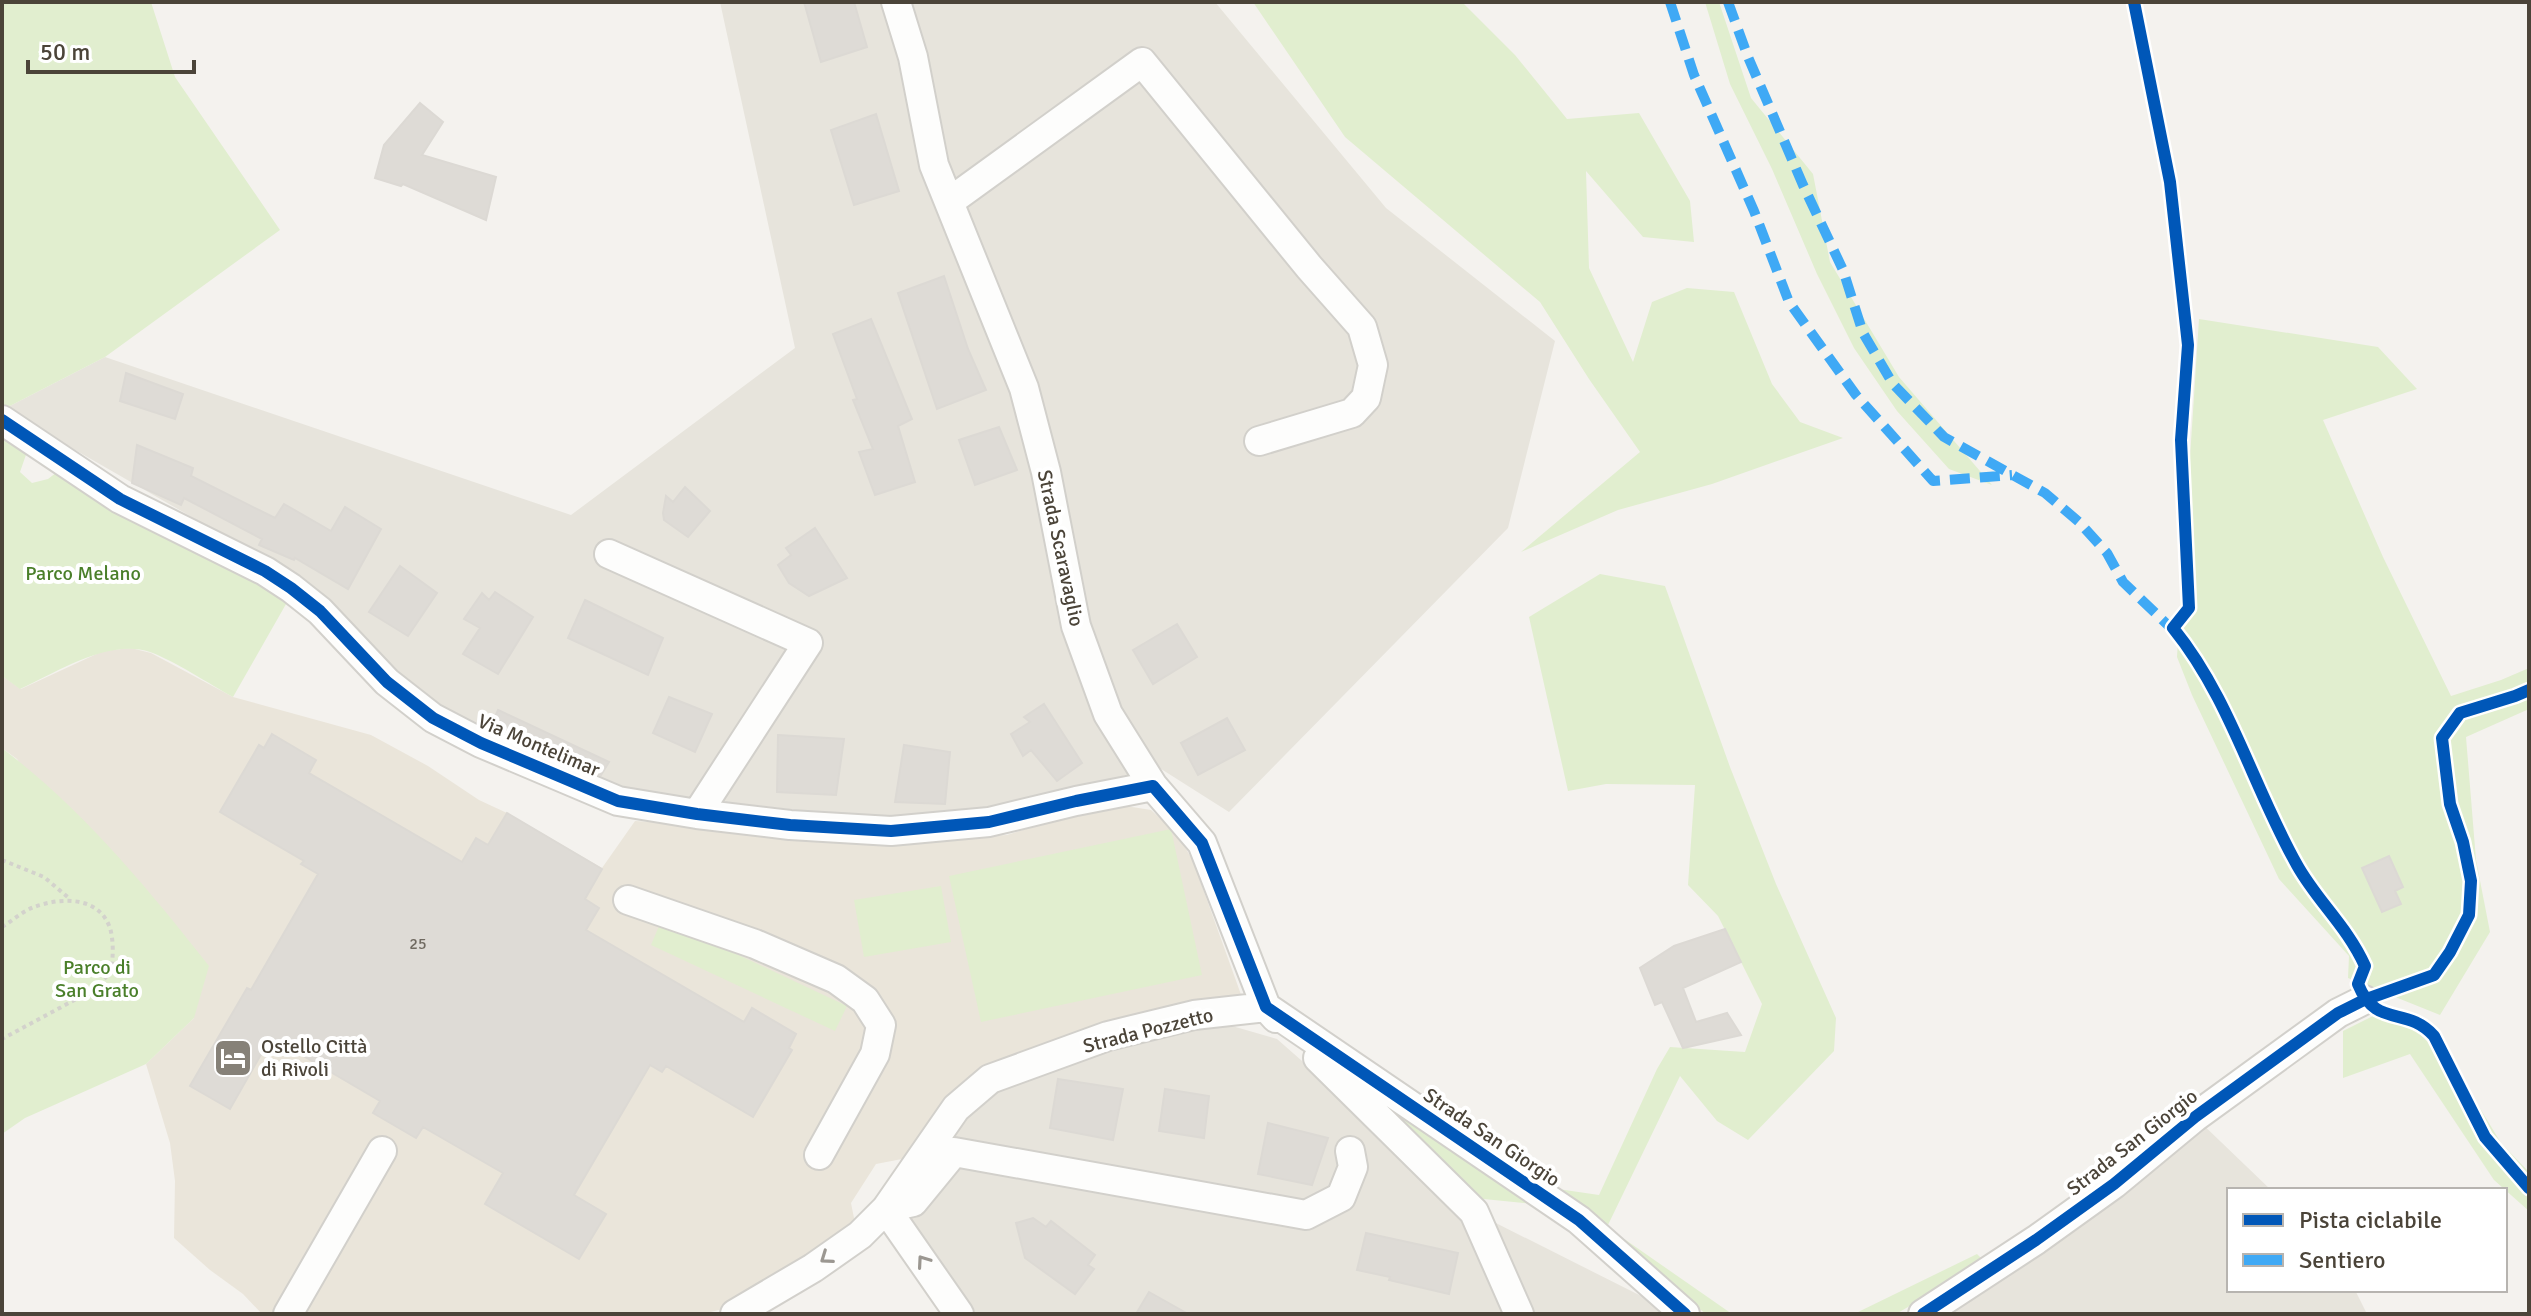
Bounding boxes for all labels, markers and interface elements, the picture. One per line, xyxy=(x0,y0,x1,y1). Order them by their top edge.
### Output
scale bar xyxy=(28,24,194,74)
text: 50 m xyxy=(40,37,90,67)
street label: Strada Scaravaglio xyxy=(1032,467,1089,629)
park label: Parco Melano xyxy=(25,561,141,586)
street label: Via Montelimar xyxy=(474,708,604,783)
house number: 25 xyxy=(409,934,427,954)
park label: Parco di San Grato xyxy=(55,955,139,1003)
street label: Strada Pozzetto xyxy=(1080,1002,1216,1059)
place label: Ostello Città di Rivoli xyxy=(261,1034,367,1082)
hotel icon: Ostello Città di Rivoli xyxy=(212,1037,254,1079)
street label: Strada San Giorgio xyxy=(1419,1083,1565,1192)
street label: Strada San Giorgio xyxy=(2062,1084,2203,1201)
legend xyxy=(2227,1188,2507,1292)
text: Pista ciclabile xyxy=(2299,1205,2442,1235)
text: Sentiero xyxy=(2299,1245,2385,1275)
one-way arrow xyxy=(821,1248,835,1263)
one-way arrow xyxy=(918,1255,933,1269)

